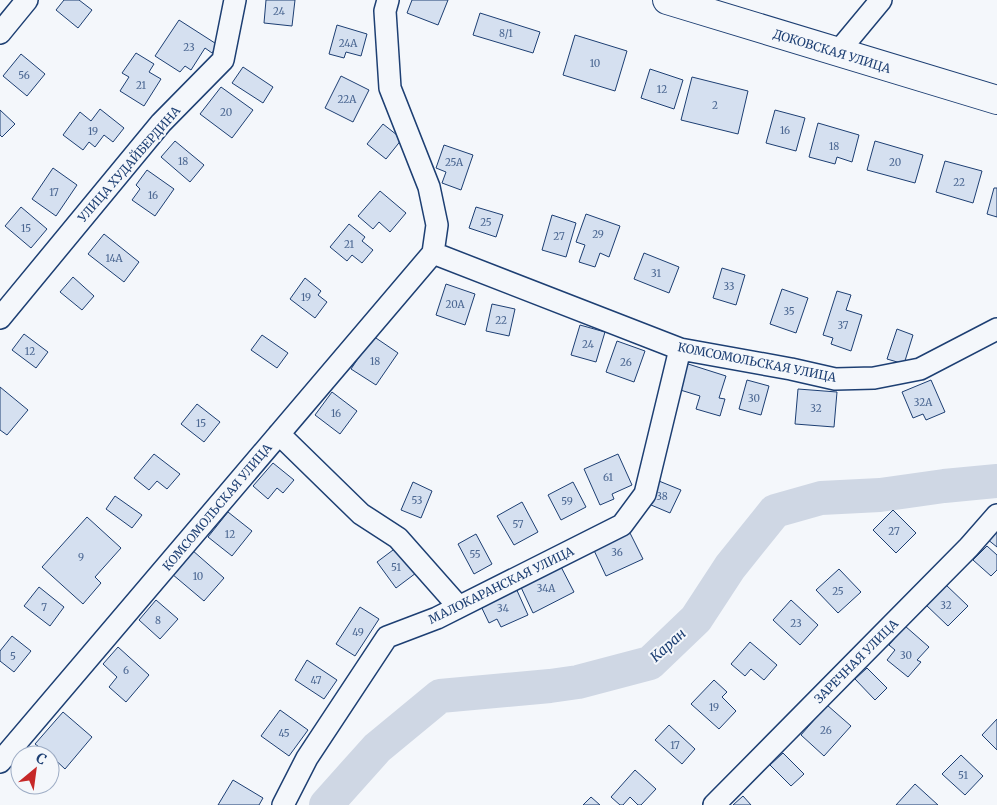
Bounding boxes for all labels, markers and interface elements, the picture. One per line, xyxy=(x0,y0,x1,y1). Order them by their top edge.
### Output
house number: 24 xyxy=(273,5,285,18)
street label: ДОКОВСКАЯ УЛИЦА xyxy=(772,26,893,76)
house number: 8/1 xyxy=(499,27,513,40)
house number: 24А xyxy=(339,37,358,50)
house number: 23 xyxy=(183,41,195,54)
house number: 10 xyxy=(590,57,600,70)
house number: 56 xyxy=(18,69,30,82)
house number: 21 xyxy=(136,79,147,92)
house number: 12 xyxy=(657,83,667,96)
house number: 22А xyxy=(338,93,357,106)
house number: 2 xyxy=(712,99,718,112)
street label: УЛИЦА ХУДАЙБЕРДИНА xyxy=(74,103,184,226)
house number: 20 xyxy=(220,106,232,119)
house number: 16 xyxy=(780,124,790,137)
house number: 19 xyxy=(88,125,98,138)
house number: 18 xyxy=(829,140,839,153)
house number: 18 xyxy=(178,155,188,168)
house number: 25А xyxy=(445,156,464,169)
house number: 20 xyxy=(889,156,901,169)
house number: 22 xyxy=(953,176,965,189)
house number: 17 xyxy=(49,186,59,199)
house number: 16 xyxy=(148,189,158,202)
house number: 25 xyxy=(480,216,492,229)
house number: 15 xyxy=(21,222,31,235)
house number: 29 xyxy=(592,228,604,241)
house number: 27 xyxy=(553,230,565,243)
house number: 21 xyxy=(344,238,355,251)
house number: 14А xyxy=(105,252,123,265)
house number: 31 xyxy=(651,267,661,280)
house number: 33 xyxy=(724,280,735,293)
house number: 19 xyxy=(301,291,311,304)
house number: 20А xyxy=(446,298,465,311)
house number: 35 xyxy=(783,305,795,318)
house number: 22 xyxy=(495,314,507,327)
house number: 37 xyxy=(837,319,849,332)
house number: 24 xyxy=(582,338,594,351)
street label: КОМСОМОЛЬСКАЯ УЛИЦА xyxy=(676,339,838,385)
house number: 12 xyxy=(25,345,35,358)
house number: 18 xyxy=(370,355,380,368)
house number: 26 xyxy=(620,356,632,369)
house number: 30 xyxy=(748,392,760,405)
house number: 32А xyxy=(914,396,933,409)
house number: 32 xyxy=(810,402,822,415)
house number: 16 xyxy=(331,407,341,420)
house number: 15 xyxy=(196,417,206,430)
street label: КОМСОМОЛЬСКАЯ УЛИЦА xyxy=(159,440,275,574)
house number: 61 xyxy=(603,471,613,484)
house number: 38 xyxy=(656,490,668,503)
house number: 53 xyxy=(411,494,423,507)
house number: 59 xyxy=(561,495,573,508)
house number: 57 xyxy=(512,518,524,531)
house number: 27 xyxy=(888,525,900,538)
house number: 12 xyxy=(225,528,235,541)
street label: МАЛОКАРАНСКАЯ УЛИЦА xyxy=(426,543,577,627)
house number: 36 xyxy=(611,546,623,559)
house number: 55 xyxy=(469,548,481,561)
house number: 9 xyxy=(78,551,84,564)
house number: 51 xyxy=(391,561,401,574)
house number: 10 xyxy=(193,570,203,583)
house number: 34А xyxy=(537,582,556,595)
house number: 25 xyxy=(832,585,844,598)
house number: 32 xyxy=(940,599,952,612)
house number: 7 xyxy=(41,601,47,614)
house number: 34 xyxy=(497,602,509,615)
house number: 8 xyxy=(155,614,161,627)
street label: ЗАРЕЧНАЯ УЛИЦА xyxy=(811,616,901,706)
house number: 23 xyxy=(790,617,802,630)
water label: Каран xyxy=(646,624,690,666)
house number: 49 xyxy=(352,626,364,639)
house number: 30 xyxy=(900,649,912,662)
house number: 5 xyxy=(10,650,16,663)
house number: 6 xyxy=(123,664,129,677)
house number: 47 xyxy=(311,674,322,687)
house number: 19 xyxy=(709,701,719,714)
house number: 26 xyxy=(820,724,832,737)
house number: 45 xyxy=(278,727,290,740)
house number: 17 xyxy=(670,739,680,752)
north arrow xyxy=(10,745,60,795)
text: С xyxy=(33,749,50,769)
house number: 51 xyxy=(958,769,968,782)

